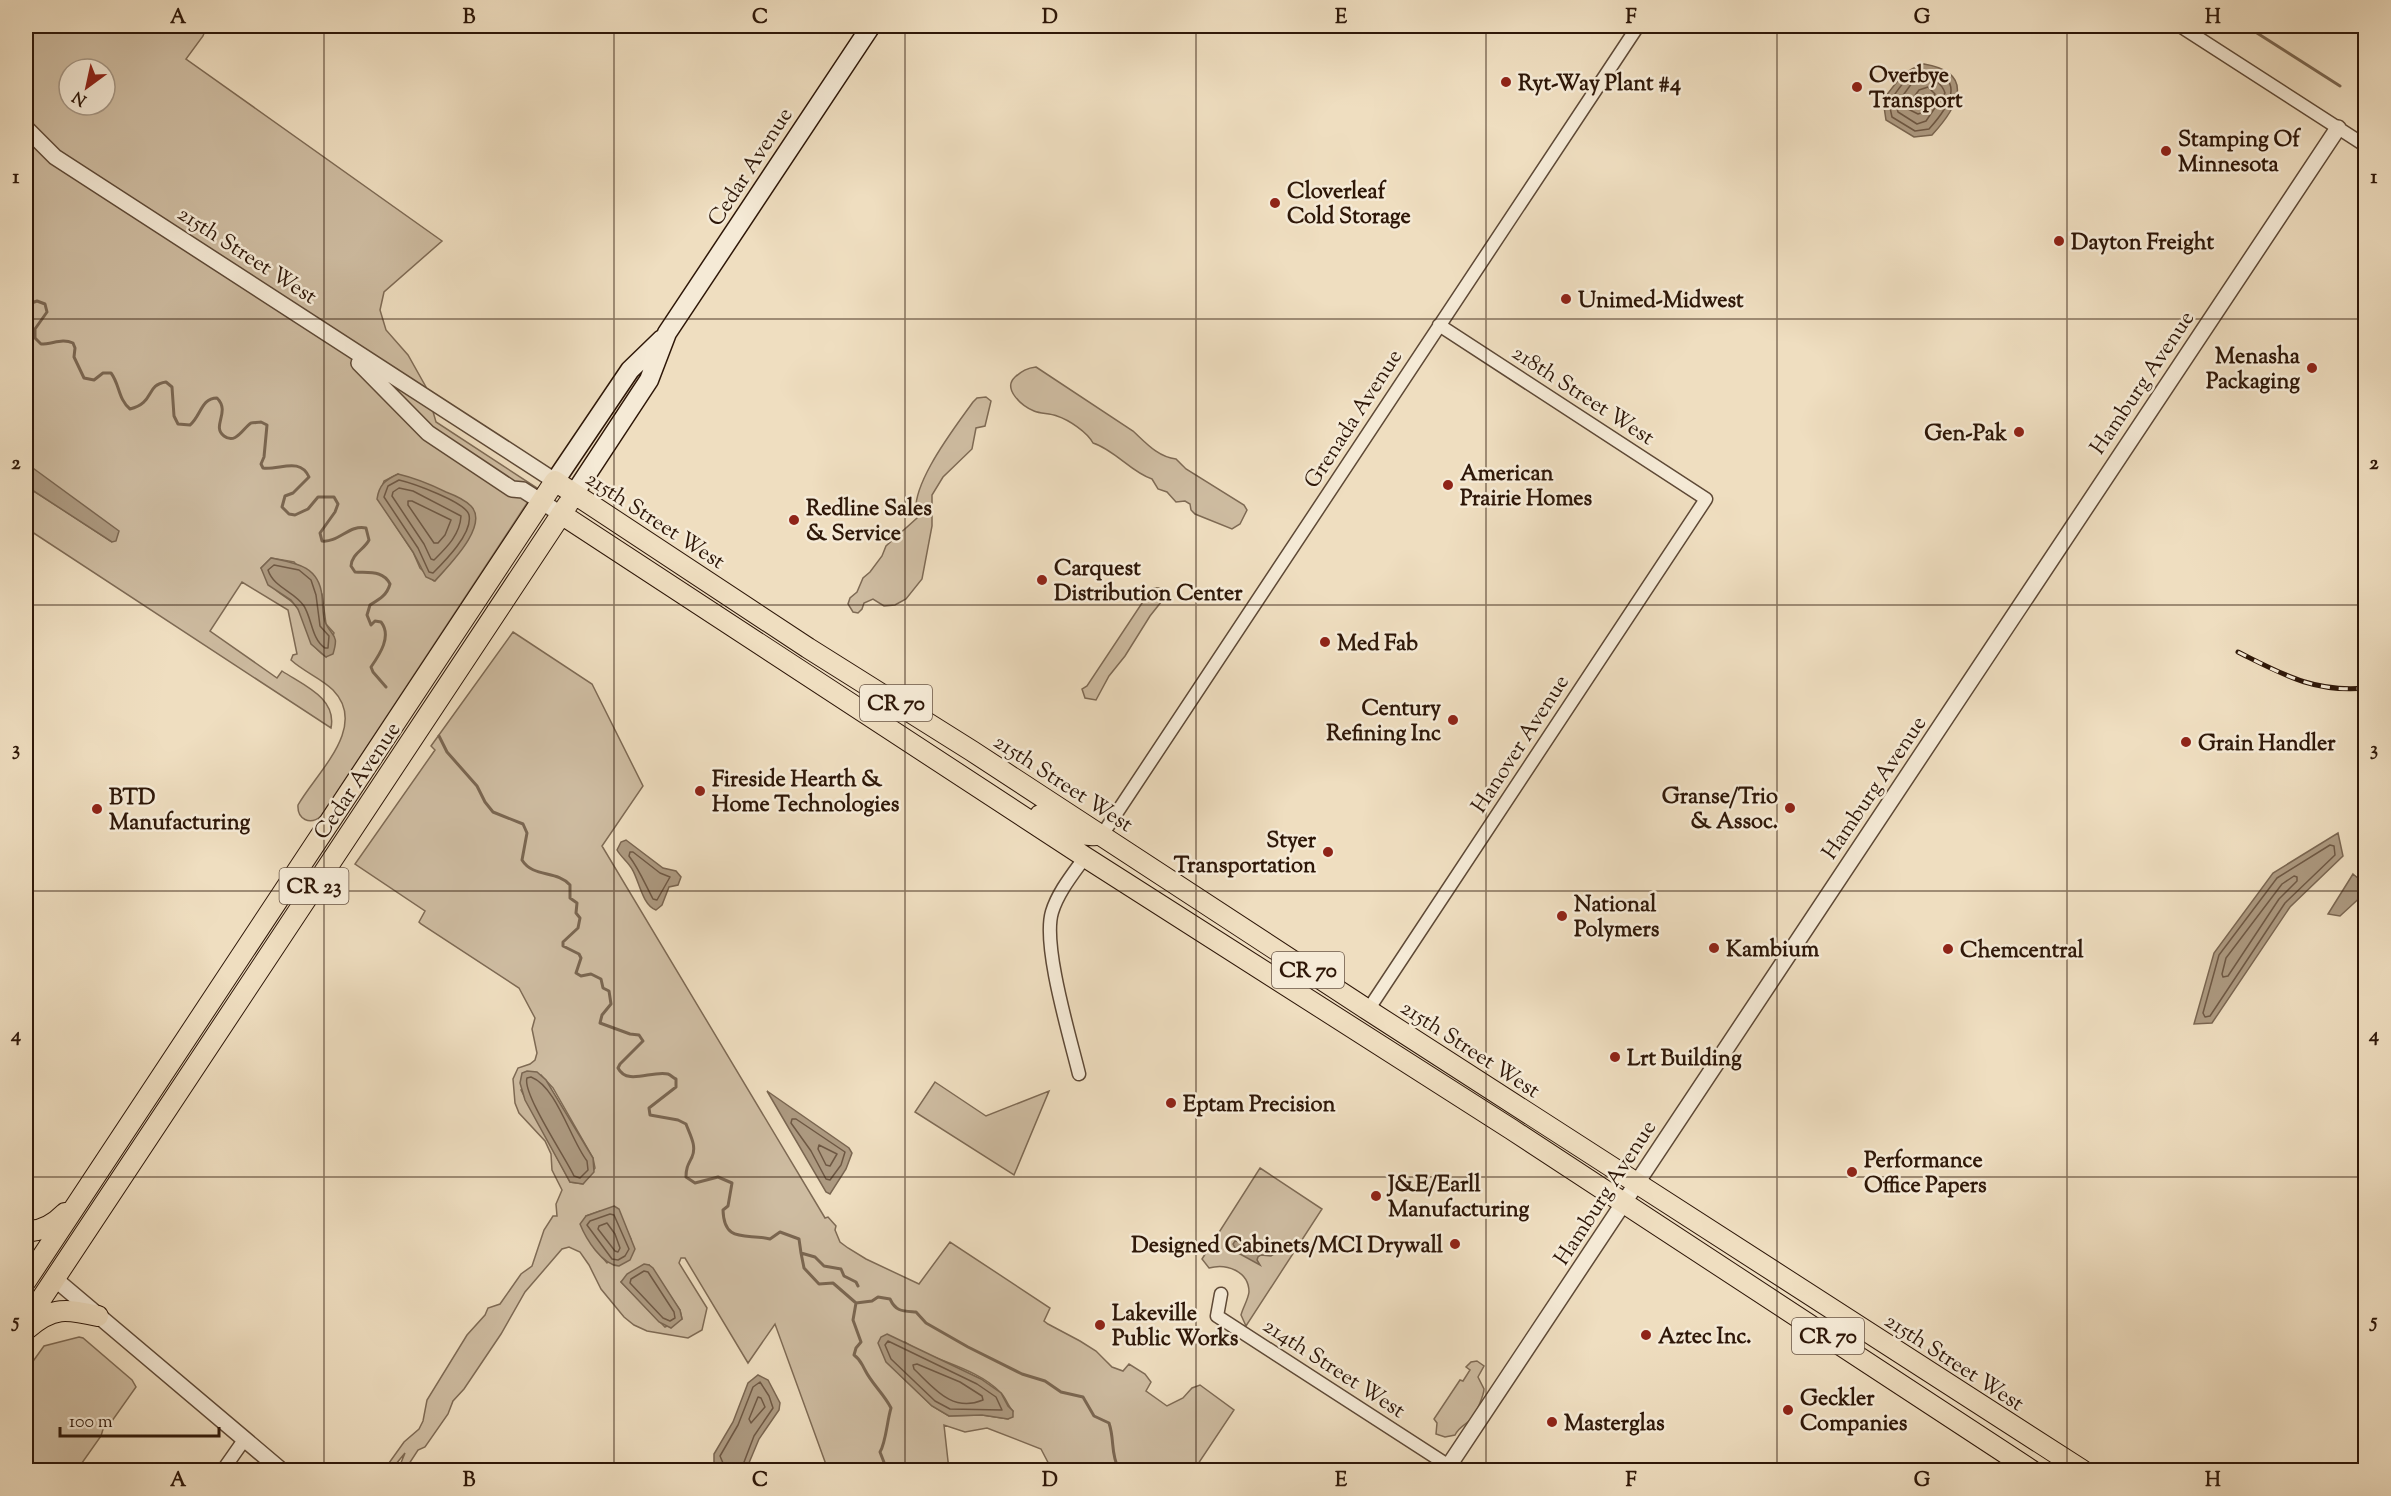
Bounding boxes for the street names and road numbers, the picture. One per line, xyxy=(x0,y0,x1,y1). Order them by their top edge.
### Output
street label: Cedar Avenue xyxy=(701,102,802,233)
street label: 215th Street West xyxy=(170,199,323,314)
street label: Hamburg Avenue xyxy=(2083,305,2204,462)
street label: 218th Street West xyxy=(1505,338,1660,455)
street label: Grenada Avenue xyxy=(1297,344,1412,495)
street label: 215th Street West xyxy=(578,464,731,579)
street label: Hanover Avenue xyxy=(1465,669,1578,820)
road number: CR 70 xyxy=(860,685,932,721)
street label: Hamburg Avenue xyxy=(1815,710,1936,867)
street label: Cedar Avenue xyxy=(307,716,410,847)
street label: 215th Street West xyxy=(986,727,1139,842)
road number: CR 23 xyxy=(280,868,348,904)
road number: CR 70 xyxy=(1272,952,1344,988)
street label: 215th Street West xyxy=(1393,993,1546,1108)
street label: Hamburg Avenue xyxy=(1548,1115,1666,1273)
street label: 215th Street West xyxy=(1877,1306,2030,1421)
street label: 214th Street West xyxy=(1256,1311,1411,1428)
road number: CR 70 xyxy=(1792,1318,1864,1354)

